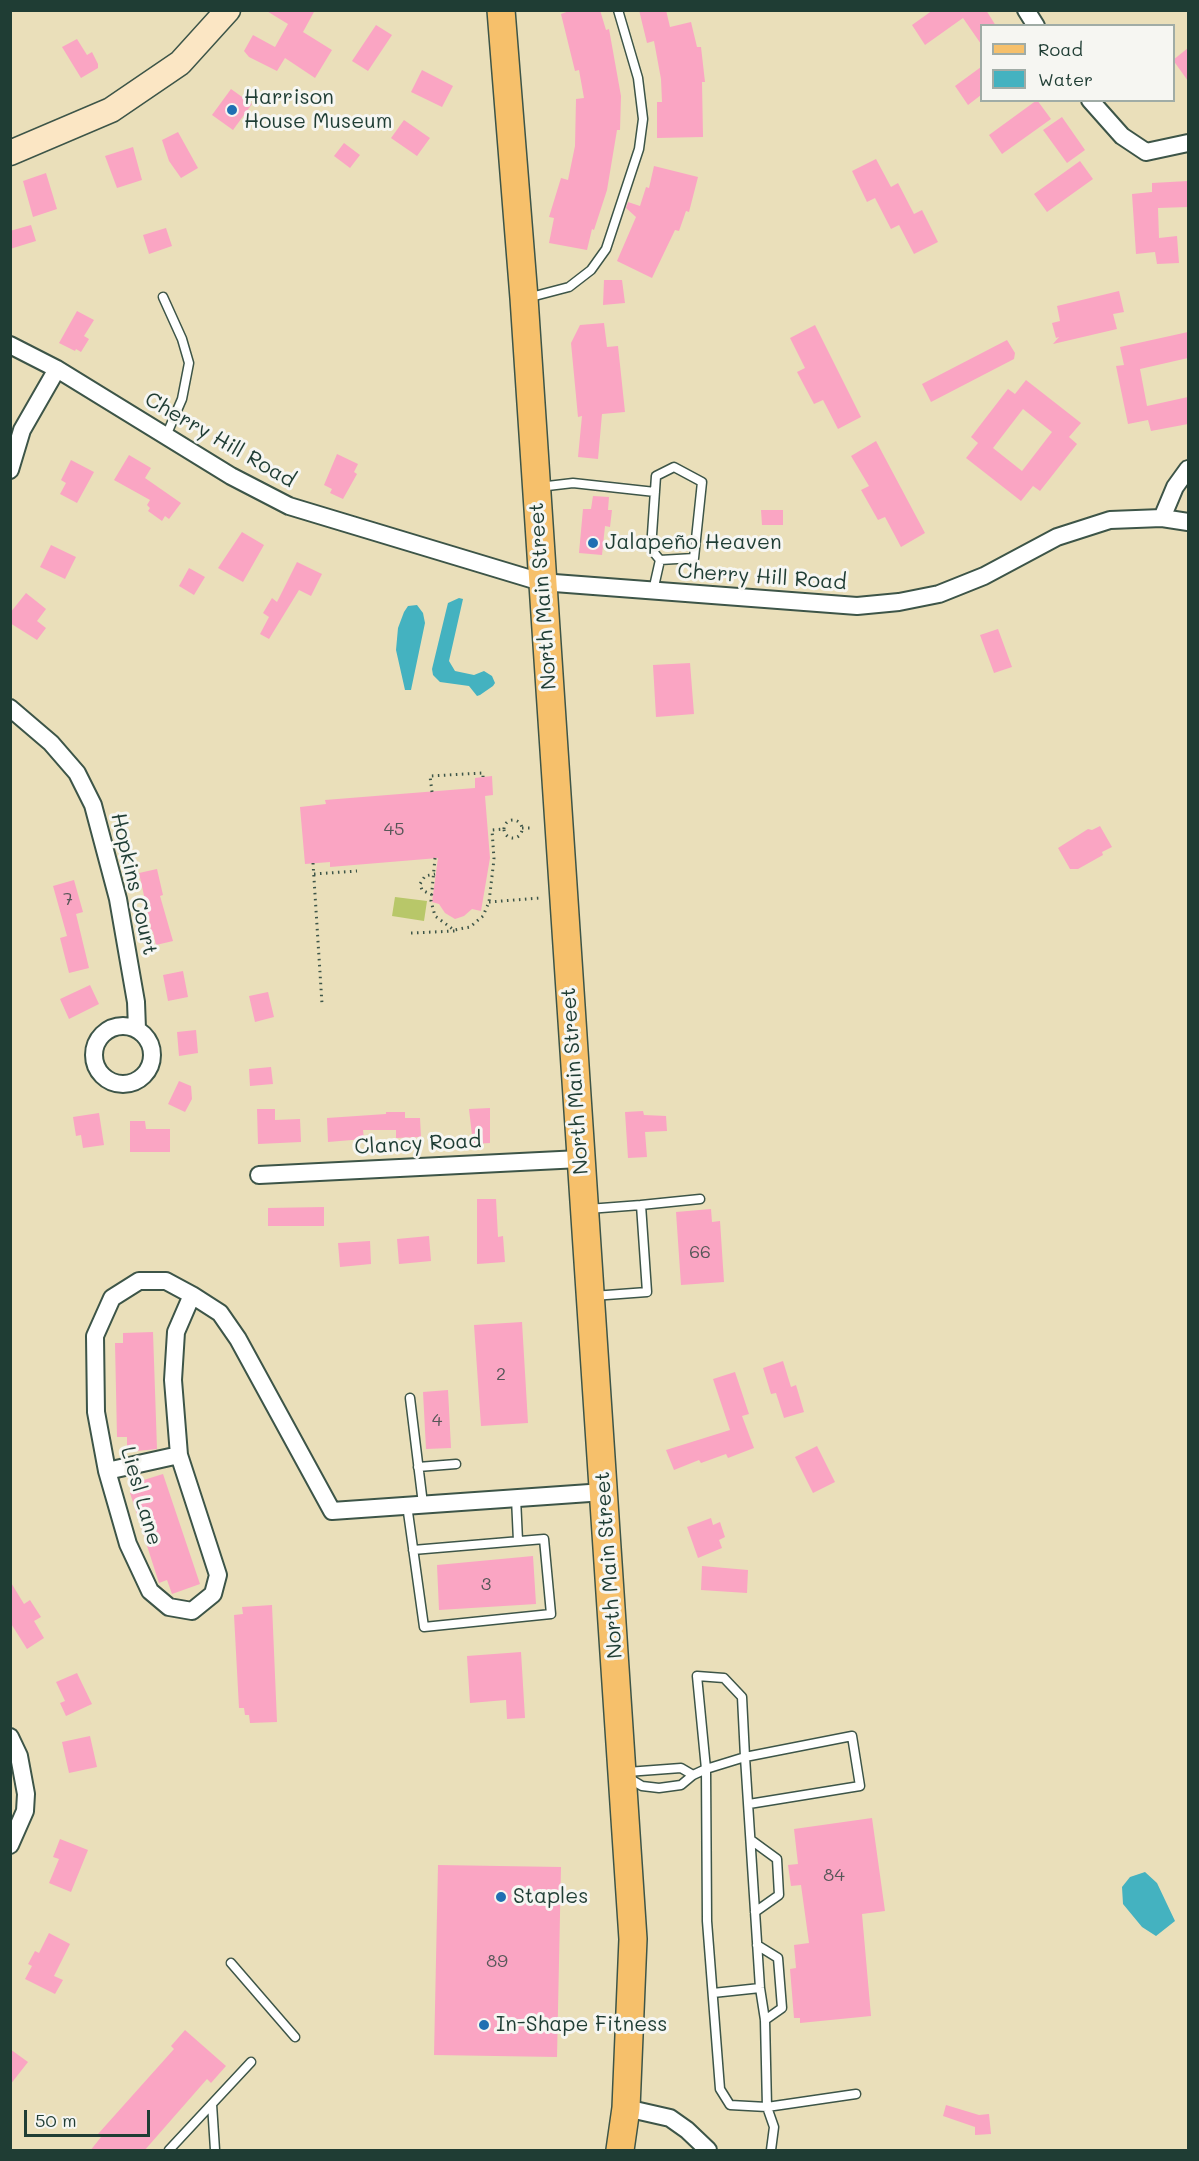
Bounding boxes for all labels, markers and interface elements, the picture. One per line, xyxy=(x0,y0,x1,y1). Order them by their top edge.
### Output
legend xyxy=(980,24,1175,102)
text: Road xyxy=(1038,37,1083,61)
text: Water xyxy=(1038,67,1093,91)
place label: Harrison House Museum xyxy=(244,85,392,135)
marker: Harrison House Museum xyxy=(225,103,239,117)
street label: Cherry Hill Road xyxy=(140,387,300,493)
street label: North Main Street xyxy=(524,501,562,691)
place label: Jalapeño Heaven xyxy=(605,530,782,556)
marker: Jalapeño Heaven xyxy=(586,536,600,550)
street label: Cherry Hill Road xyxy=(677,559,847,595)
street label: Hopkins Court xyxy=(105,810,163,958)
house number: 45 xyxy=(383,818,405,840)
house number: 7 xyxy=(63,888,73,910)
street label: North Main Street xyxy=(556,986,594,1176)
street label: Clancy Road xyxy=(354,1128,482,1160)
house number: 66 xyxy=(689,1241,711,1263)
house number: 2 xyxy=(496,1363,506,1385)
house number: 4 xyxy=(432,1409,442,1431)
street label: Liesl Lane xyxy=(115,1444,167,1548)
street label: North Main Street xyxy=(590,1470,628,1660)
house number: 3 xyxy=(481,1573,491,1595)
house number: 84 xyxy=(823,1864,845,1886)
place label: Staples xyxy=(513,1884,589,1910)
marker: Staples xyxy=(494,1890,508,1904)
house number: 89 xyxy=(486,1950,508,1972)
place label: In-Shape Fitness xyxy=(496,2012,668,2038)
marker: In-Shape Fitness xyxy=(477,2018,491,2032)
scale bar xyxy=(27,2098,153,2136)
text: 50 m xyxy=(35,2108,77,2132)

